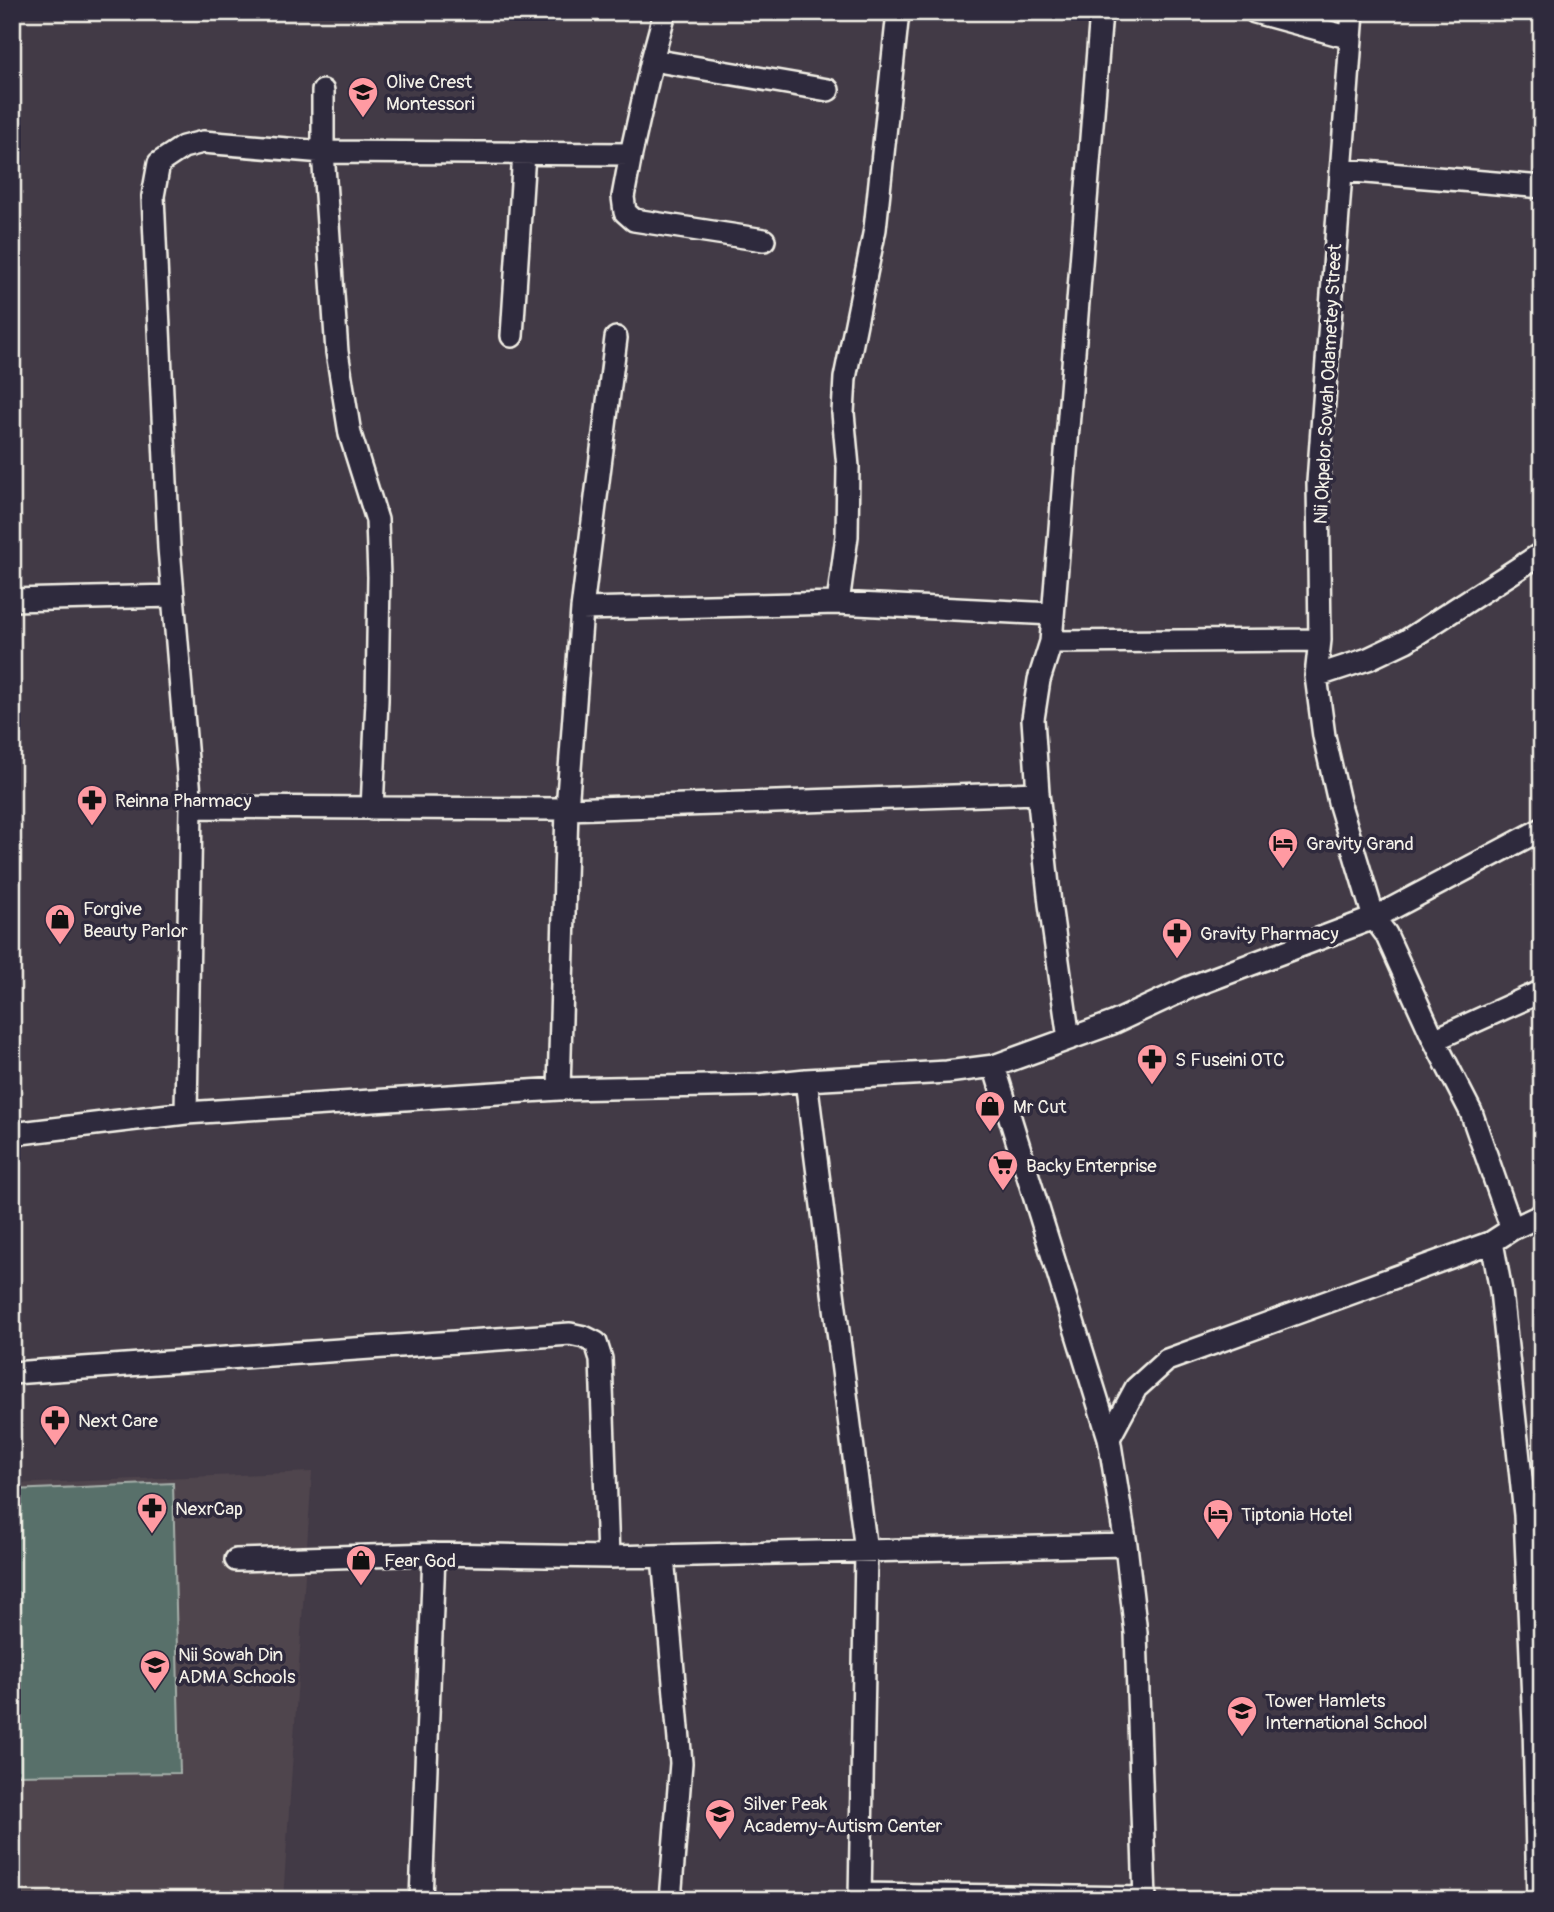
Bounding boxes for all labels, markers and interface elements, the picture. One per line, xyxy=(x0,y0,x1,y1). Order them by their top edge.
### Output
place label: Olive Crest Montessori xyxy=(386,70,475,116)
school or university icon: Olive Crest Montessori xyxy=(346,75,380,119)
street label: Nii Okpelor Sowah Odametey Street xyxy=(1309,243,1347,525)
pharmacy icon: Reinna Pharmacy xyxy=(75,783,109,827)
place label: Reinna Pharmacy xyxy=(115,789,252,813)
hotel icon: Gravity Grand xyxy=(1266,826,1300,870)
place label: Gravity Grand xyxy=(1306,832,1414,856)
place label: Forgive Beauty Parlor xyxy=(83,897,188,943)
shop icon: Forgive Beauty Parlor xyxy=(43,902,77,946)
pharmacy icon: Gravity Pharmacy xyxy=(1160,916,1194,960)
place label: Gravity Pharmacy xyxy=(1200,922,1339,946)
pharmacy icon: S Fuseini OTC xyxy=(1135,1042,1169,1086)
place label: S Fuseini OTC xyxy=(1175,1048,1285,1072)
shop icon: Mr Cut xyxy=(973,1089,1007,1133)
place label: Mr Cut xyxy=(1013,1095,1067,1119)
supermarket icon: Backy Enterprise xyxy=(986,1148,1020,1192)
place label: Backy Enterprise xyxy=(1026,1154,1157,1178)
pharmacy icon: Next Care xyxy=(38,1403,72,1447)
place label: Next Care xyxy=(78,1409,158,1433)
pharmacy icon: NexrCap xyxy=(135,1491,169,1535)
place label: NexrCap xyxy=(175,1497,243,1521)
hotel icon: Tiptonia Hotel xyxy=(1201,1497,1235,1541)
place label: Tiptonia Hotel xyxy=(1241,1503,1352,1527)
shop icon: Fear God xyxy=(344,1543,378,1587)
place label: Fear God xyxy=(384,1549,456,1573)
place label: Nii Sowah Din ADMA Schools xyxy=(178,1643,296,1689)
school or university icon: Nii Sowah Din ADMA Schools xyxy=(138,1648,172,1692)
place label: Tower Hamlets International School xyxy=(1265,1689,1428,1735)
school or university icon: Tower Hamlets International School xyxy=(1225,1694,1259,1738)
place label: Silver Peak Academy-Autism Center xyxy=(743,1792,943,1838)
school or university icon: Silver Peak Academy-Autism Center xyxy=(703,1797,737,1841)

